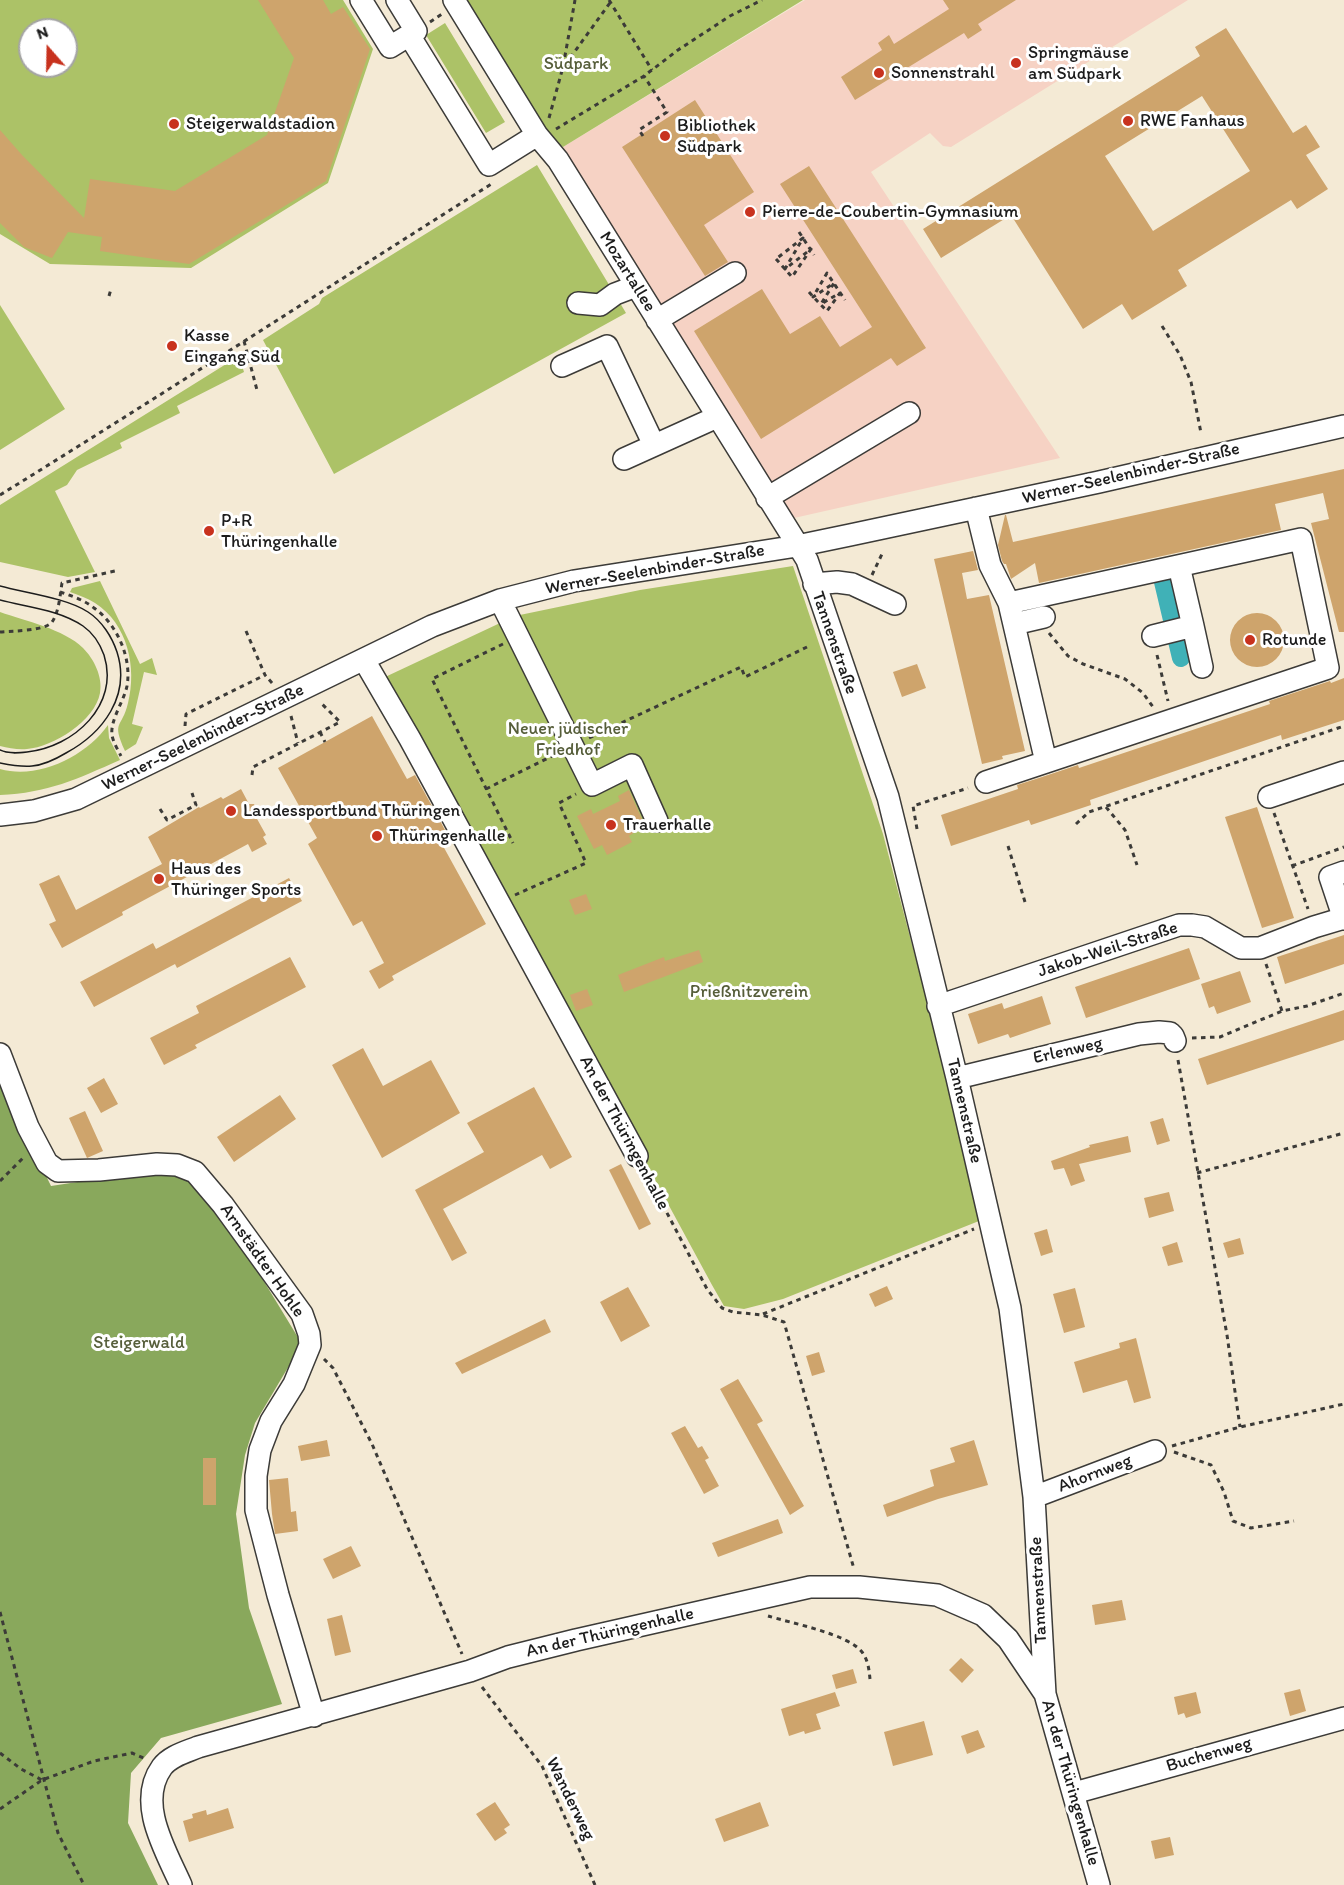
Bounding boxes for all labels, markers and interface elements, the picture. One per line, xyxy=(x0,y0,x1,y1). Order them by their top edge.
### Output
north arrow xyxy=(18,18,78,78)
text: N xyxy=(34,22,51,43)
place label: Springmäuse am Südpark xyxy=(1028,42,1129,84)
park label: Südpark xyxy=(544,53,608,75)
marker: Springmäuse am Südpark xyxy=(1009,56,1023,70)
place label: Sonnenstrahl xyxy=(891,62,995,84)
marker: Sonnenstrahl xyxy=(872,66,886,80)
place label: RWE Fanhaus xyxy=(1140,110,1245,132)
place label: Steigerwaldstadion xyxy=(186,113,335,135)
marker: RWE Fanhaus xyxy=(1121,114,1135,128)
place label: Bibliothek Südpark xyxy=(677,115,756,158)
marker: Steigerwaldstadion xyxy=(167,117,181,131)
marker: Bibliothek Südpark xyxy=(658,129,672,143)
place label: Pierre-de-Coubertin-Gymnasium xyxy=(762,201,1018,223)
marker: Pierre-de-Coubertin-Gymnasium xyxy=(743,205,757,219)
street label: Mozartallee xyxy=(594,228,660,316)
place label: Kasse Eingang Süd xyxy=(184,325,280,368)
marker: Kasse Eingang Süd xyxy=(165,339,179,353)
street label: Werner-Seelenbinder-Straße xyxy=(1020,438,1242,510)
place label: P+R Thüringenhalle xyxy=(221,510,337,552)
marker: P+R Thüringenhalle xyxy=(202,524,216,538)
street label: Werner-Seelenbinder-Straße xyxy=(544,540,766,600)
street label: Tannenstraße xyxy=(806,589,862,697)
place label: Rotunde xyxy=(1262,629,1327,651)
marker: Rotunde xyxy=(1243,633,1257,647)
street label: Werner-Seelenbinder-Straße xyxy=(98,680,308,796)
park label: Neuer jüdischer Friedhof xyxy=(508,718,628,760)
place label: Landessportbund Thüringen xyxy=(243,800,460,822)
marker: Landessportbund Thüringen xyxy=(224,804,238,818)
place label: Trauerhalle xyxy=(623,814,711,836)
marker: Trauerhalle xyxy=(604,818,618,832)
place label: Thüringenhalle xyxy=(389,825,505,847)
marker: Thüringenhalle xyxy=(370,829,384,843)
place label: Haus des Thüringer Sports xyxy=(171,858,301,900)
marker: Haus des Thüringer Sports xyxy=(152,872,166,886)
street label: Jakob-Weil-Straße xyxy=(1035,917,1181,983)
park label: Prießnitzverein xyxy=(690,981,808,1003)
street label: Erlenweg xyxy=(1031,1033,1105,1069)
street label: An der Thüringenhalle xyxy=(574,1052,674,1214)
street label: Tannenstraße xyxy=(941,1056,987,1166)
street label: Arnstädter Hohle xyxy=(215,1200,309,1322)
park label: Steigerwald xyxy=(93,1332,185,1354)
street label: Ahornweg xyxy=(1055,1450,1135,1498)
street label: Tannenstraße xyxy=(1025,1536,1053,1644)
street label: An der Thüringenhalle xyxy=(524,1603,696,1663)
street label: An der Thüringenhalle xyxy=(1036,1698,1104,1868)
street label: Buchenweg xyxy=(1164,1732,1254,1778)
street label: Wanderweg xyxy=(541,1754,599,1844)

